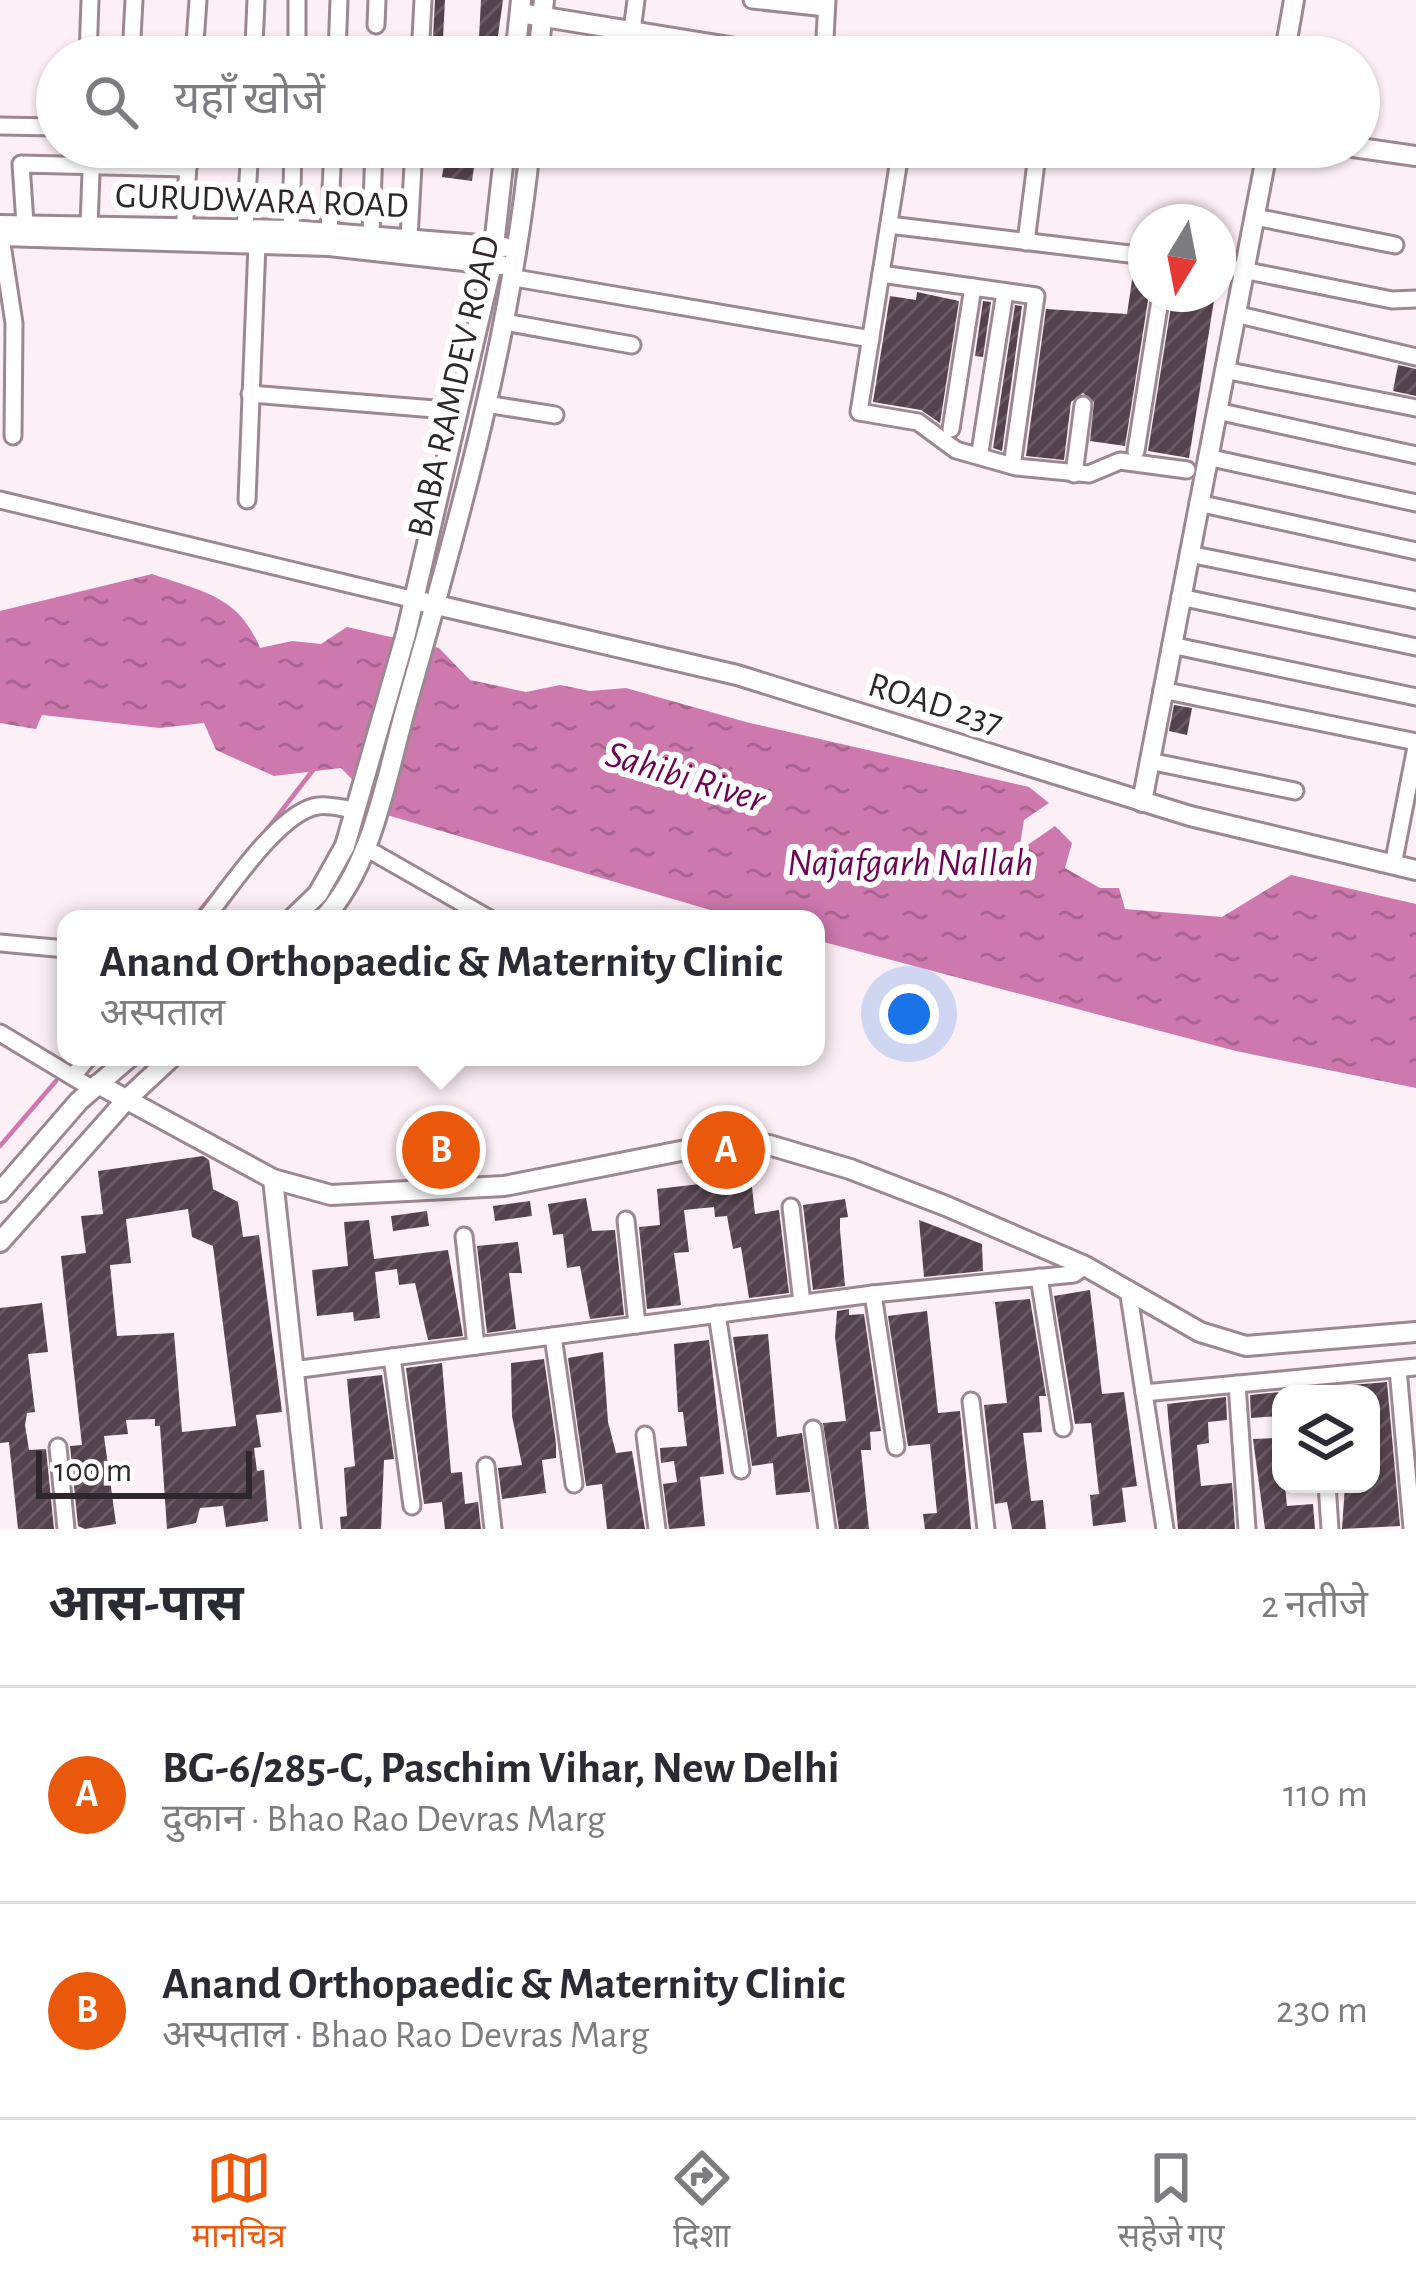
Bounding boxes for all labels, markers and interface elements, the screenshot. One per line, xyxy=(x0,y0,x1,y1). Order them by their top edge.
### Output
search box xyxy=(36,36,1380,168)
icon: search xyxy=(78,69,144,135)
text: यहाँ खोजें xyxy=(174,77,325,122)
street label: GURUDWARA ROAD xyxy=(115,178,409,224)
north arrow xyxy=(1128,204,1236,312)
street label: BABA RAMDEV ROAD xyxy=(402,232,506,541)
street label: ROAD 237 xyxy=(864,666,1007,741)
water label: Sahibi River xyxy=(601,735,771,820)
water label: Najafgarh Nallah xyxy=(787,844,1033,883)
popup xyxy=(57,910,825,1066)
text: Anand Orthopaedic & Maternity Clinic xyxy=(99,940,783,985)
your location xyxy=(879,984,939,1044)
text: अस्पताल xyxy=(99,994,225,1033)
pin: B xyxy=(402,1105,480,1195)
pin: A xyxy=(687,1105,765,1195)
map controls xyxy=(1272,1385,1380,1493)
button: layers xyxy=(1272,1385,1380,1493)
scale bar xyxy=(36,1445,252,1498)
text: 100 m xyxy=(54,1455,132,1488)
text: आस-पास xyxy=(48,1579,244,1630)
text: 2 नतीजे xyxy=(1261,1586,1368,1625)
text: BG-6/285-C, Paschim Vihar, New Delhi xyxy=(162,1746,840,1791)
text: A xyxy=(75,1775,99,1814)
text: 110 m xyxy=(1283,1775,1368,1814)
text: दुकान · Bhao Rao Devras Marg xyxy=(162,1800,606,1839)
text: Anand Orthopaedic & Maternity Clinic xyxy=(162,1962,845,2007)
text: B xyxy=(76,1991,98,2030)
text: 230 m xyxy=(1276,1991,1368,2030)
text: अस्पताल · Bhao Rao Devras Marg xyxy=(162,2016,649,2055)
tab: मानचित्र xyxy=(192,2145,286,2260)
tab: दिशा xyxy=(669,2145,735,2260)
tab: सहेजे गए xyxy=(1118,2145,1224,2260)

